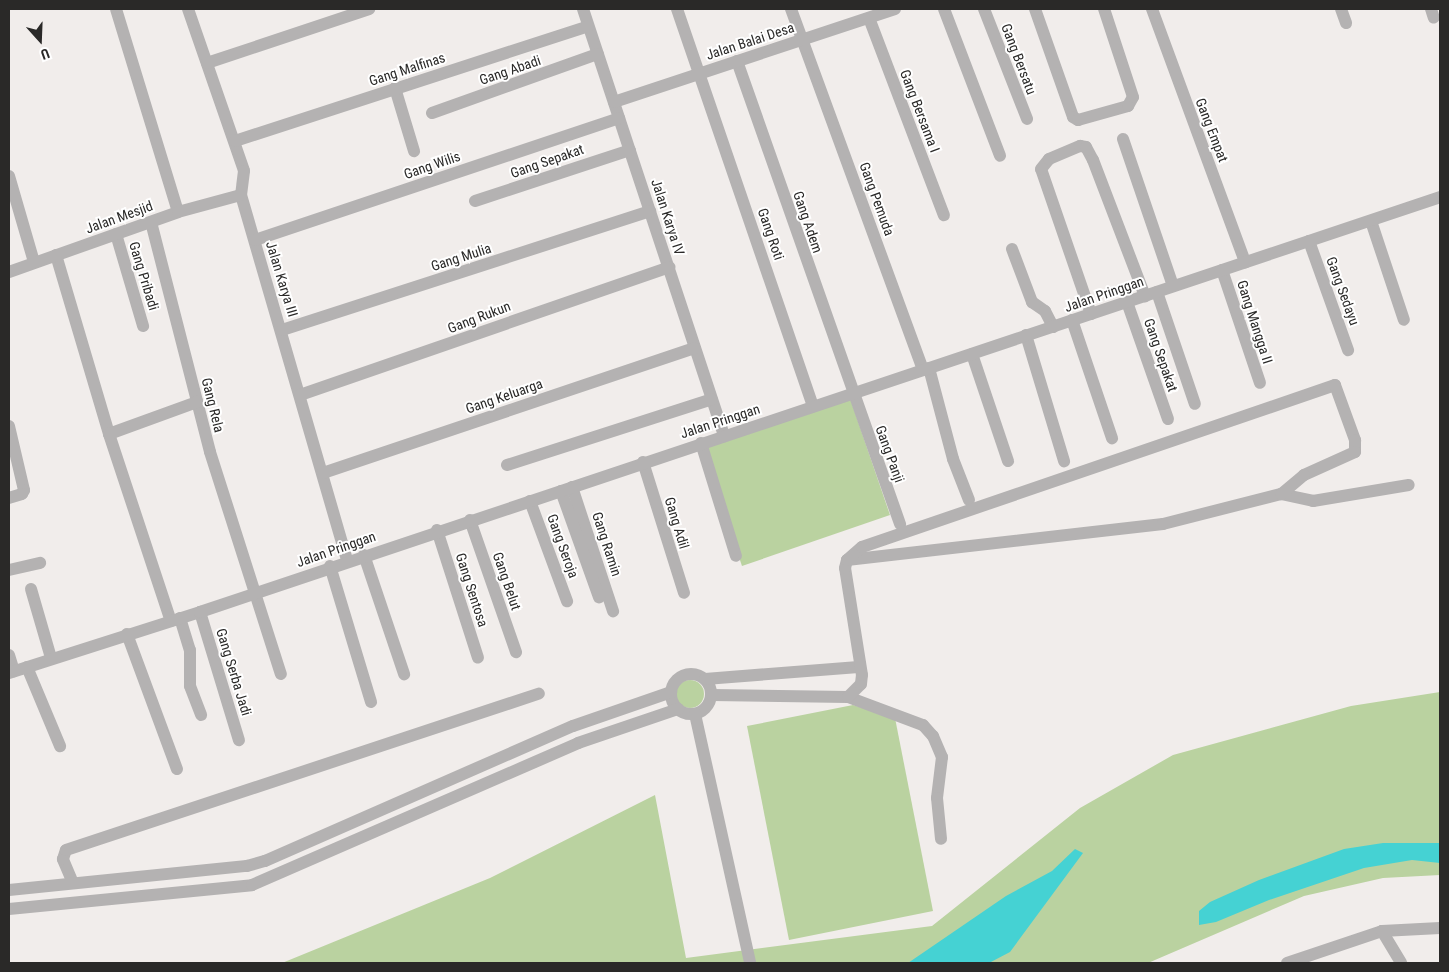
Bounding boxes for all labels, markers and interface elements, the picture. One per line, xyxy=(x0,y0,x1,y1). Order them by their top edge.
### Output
north arrow xyxy=(15,15,65,65)
street label: Jalan Balai Desa xyxy=(704,19,796,63)
street label: Gang Bersatu xyxy=(998,21,1040,97)
text: U xyxy=(39,45,52,63)
street label: Gang Malfinas xyxy=(367,49,447,89)
street label: Gang Abadi xyxy=(477,52,543,88)
street label: Gang Bersama I xyxy=(896,67,944,155)
street label: Gang Empat xyxy=(1192,96,1232,164)
street label: Gang Sepakat xyxy=(508,141,586,181)
street label: Gang Wilis xyxy=(402,148,462,182)
street label: Gang Pemuda xyxy=(856,160,898,238)
street label: Jalan Karya IV xyxy=(648,177,688,257)
street label: Gang Adem xyxy=(790,189,826,255)
street label: Jalan Mesjid xyxy=(83,197,155,237)
street label: Gang Roti xyxy=(754,206,788,262)
street label: Jalan Karya III xyxy=(263,239,301,319)
street label: Gang Mulia xyxy=(429,239,493,275)
street label: Gang Pribadi xyxy=(126,240,162,312)
street label: Gang Sedayu xyxy=(1323,254,1363,328)
street label: Jalan Pringgan xyxy=(1062,273,1146,315)
street label: Gang Mangga II xyxy=(1234,278,1276,366)
street label: Gang Rukun xyxy=(445,297,513,337)
street label: Gang Sepakat xyxy=(1141,316,1181,394)
street label: Gang Keluarga xyxy=(463,375,545,417)
street label: Gang Rela xyxy=(198,376,228,434)
street label: Jalan Pringgan xyxy=(678,400,762,442)
street label: Gang Panji xyxy=(872,423,908,485)
street label: Gang Adil xyxy=(661,495,693,551)
street label: Gang Ramin xyxy=(589,510,625,578)
street label: Gang Seroja xyxy=(544,512,582,580)
street label: Jalan Pringgan xyxy=(294,528,378,570)
street label: Gang Belut xyxy=(489,550,525,612)
street label: Gang Sentosa xyxy=(452,551,492,629)
street label: Gang Serba Jadi xyxy=(213,626,255,718)

